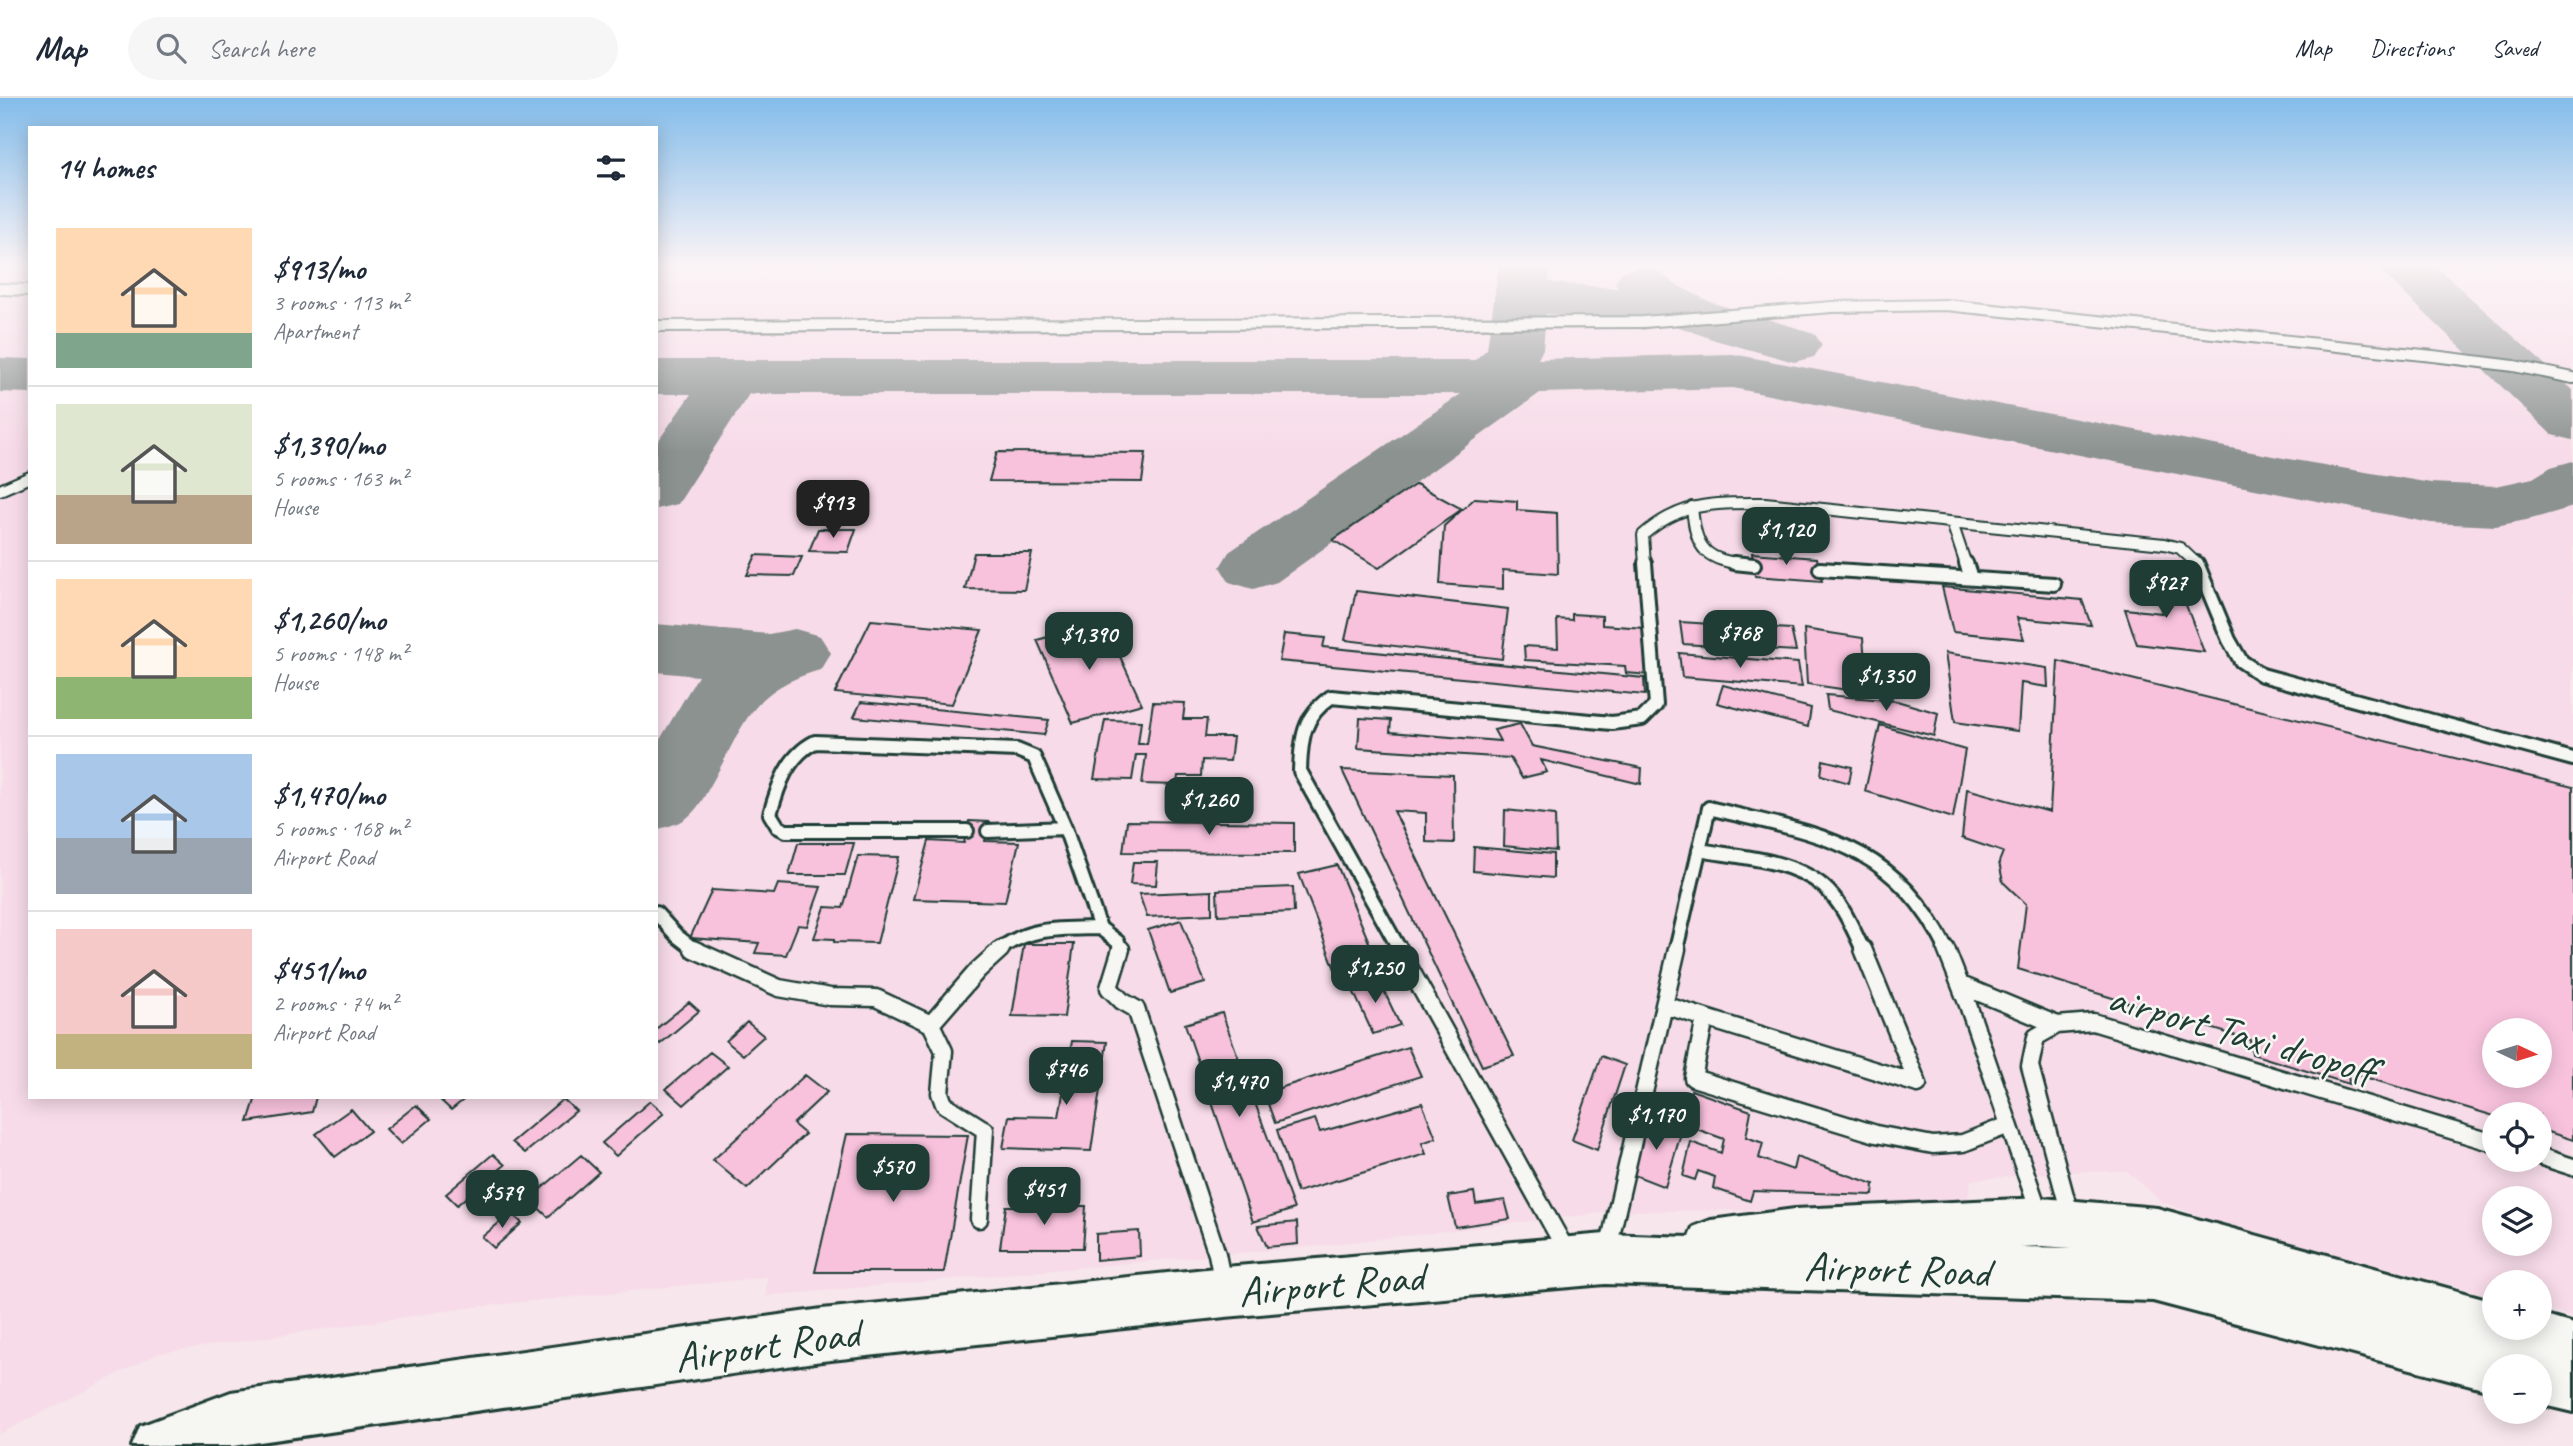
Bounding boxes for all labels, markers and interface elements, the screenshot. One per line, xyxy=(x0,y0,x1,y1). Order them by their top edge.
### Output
search box xyxy=(128,17,618,80)
text: Map xyxy=(35,27,86,69)
icon: search xyxy=(152,29,190,67)
text: Search here xyxy=(208,32,314,65)
text: Map xyxy=(2295,33,2332,63)
text: Directions xyxy=(2370,33,2453,63)
text: Saved xyxy=(2491,33,2538,63)
text: 14 homes xyxy=(56,149,154,187)
icon: filters xyxy=(592,149,630,187)
text: $913/mo xyxy=(273,250,365,288)
icon: home xyxy=(112,256,196,340)
text: 3 rooms · 113 m² xyxy=(273,288,408,317)
text: Apartment xyxy=(273,317,358,346)
text: $1,390/mo xyxy=(273,426,385,464)
icon: home xyxy=(112,432,196,516)
text: 5 rooms · 163 m² xyxy=(273,464,408,493)
pin: $913 xyxy=(792,480,874,540)
text: $913 xyxy=(812,488,854,517)
text: House xyxy=(273,493,318,522)
pin: $1,120 xyxy=(1729,508,1843,567)
text: $1,120 xyxy=(1758,515,1814,544)
pin: $927 xyxy=(2125,560,2207,620)
text: $927 xyxy=(2145,568,2187,597)
text: $1,260/mo xyxy=(273,601,386,639)
icon: home xyxy=(112,607,196,691)
pin: $768 xyxy=(1699,610,1781,670)
pin: $1,390 xyxy=(1032,612,1146,672)
text: $768 xyxy=(1719,618,1761,647)
text: $1,390 xyxy=(1061,620,1117,649)
text: 5 rooms · 148 m² xyxy=(273,639,408,668)
pin: $1,350 xyxy=(1829,654,1943,713)
text: $1,350 xyxy=(1858,661,1914,690)
text: House xyxy=(273,668,318,697)
text: $1,470/mo xyxy=(273,776,385,814)
pin: $1,260 xyxy=(1152,778,1266,837)
icon: home xyxy=(112,782,196,866)
text: $1,260 xyxy=(1181,785,1237,814)
text: 5 rooms · 168 m² xyxy=(273,814,408,843)
text: Airport Road xyxy=(273,843,375,872)
pin: $1,250 xyxy=(1318,946,1432,1005)
text: $451/mo xyxy=(273,951,365,989)
text: $1,250 xyxy=(1347,953,1403,982)
icon: home xyxy=(112,957,196,1041)
street label: airport Taxi dropoff xyxy=(2102,971,2389,1100)
text: 2 rooms · 74 m² xyxy=(273,989,397,1018)
text: Airport Road xyxy=(273,1018,375,1047)
north arrow xyxy=(2482,1018,2552,1088)
map controls xyxy=(2482,1018,2552,1424)
pin: $746 xyxy=(1025,1048,1107,1107)
text: $746 xyxy=(1045,1055,1087,1084)
pin: $1,470 xyxy=(1182,1060,1296,1119)
text: $1,470 xyxy=(1211,1067,1267,1096)
pin: $1,170 xyxy=(1599,1093,1713,1152)
text: $1,170 xyxy=(1628,1100,1684,1129)
button: locate xyxy=(2482,1102,2552,1172)
pin: $570 xyxy=(852,1144,934,1204)
text: $570 xyxy=(873,1152,913,1181)
pin: $451 xyxy=(1003,1168,1085,1227)
pin: $579 xyxy=(461,1170,543,1230)
text: $451 xyxy=(1023,1175,1065,1204)
text: $579 xyxy=(482,1178,522,1207)
button: layers xyxy=(2482,1186,2552,1256)
street label: Airport Road xyxy=(1803,1240,1997,1299)
street label: Airport Road xyxy=(1236,1249,1432,1319)
button: + xyxy=(2482,1270,2552,1340)
street label: Airport Road xyxy=(672,1305,869,1385)
button: − xyxy=(2482,1354,2552,1424)

